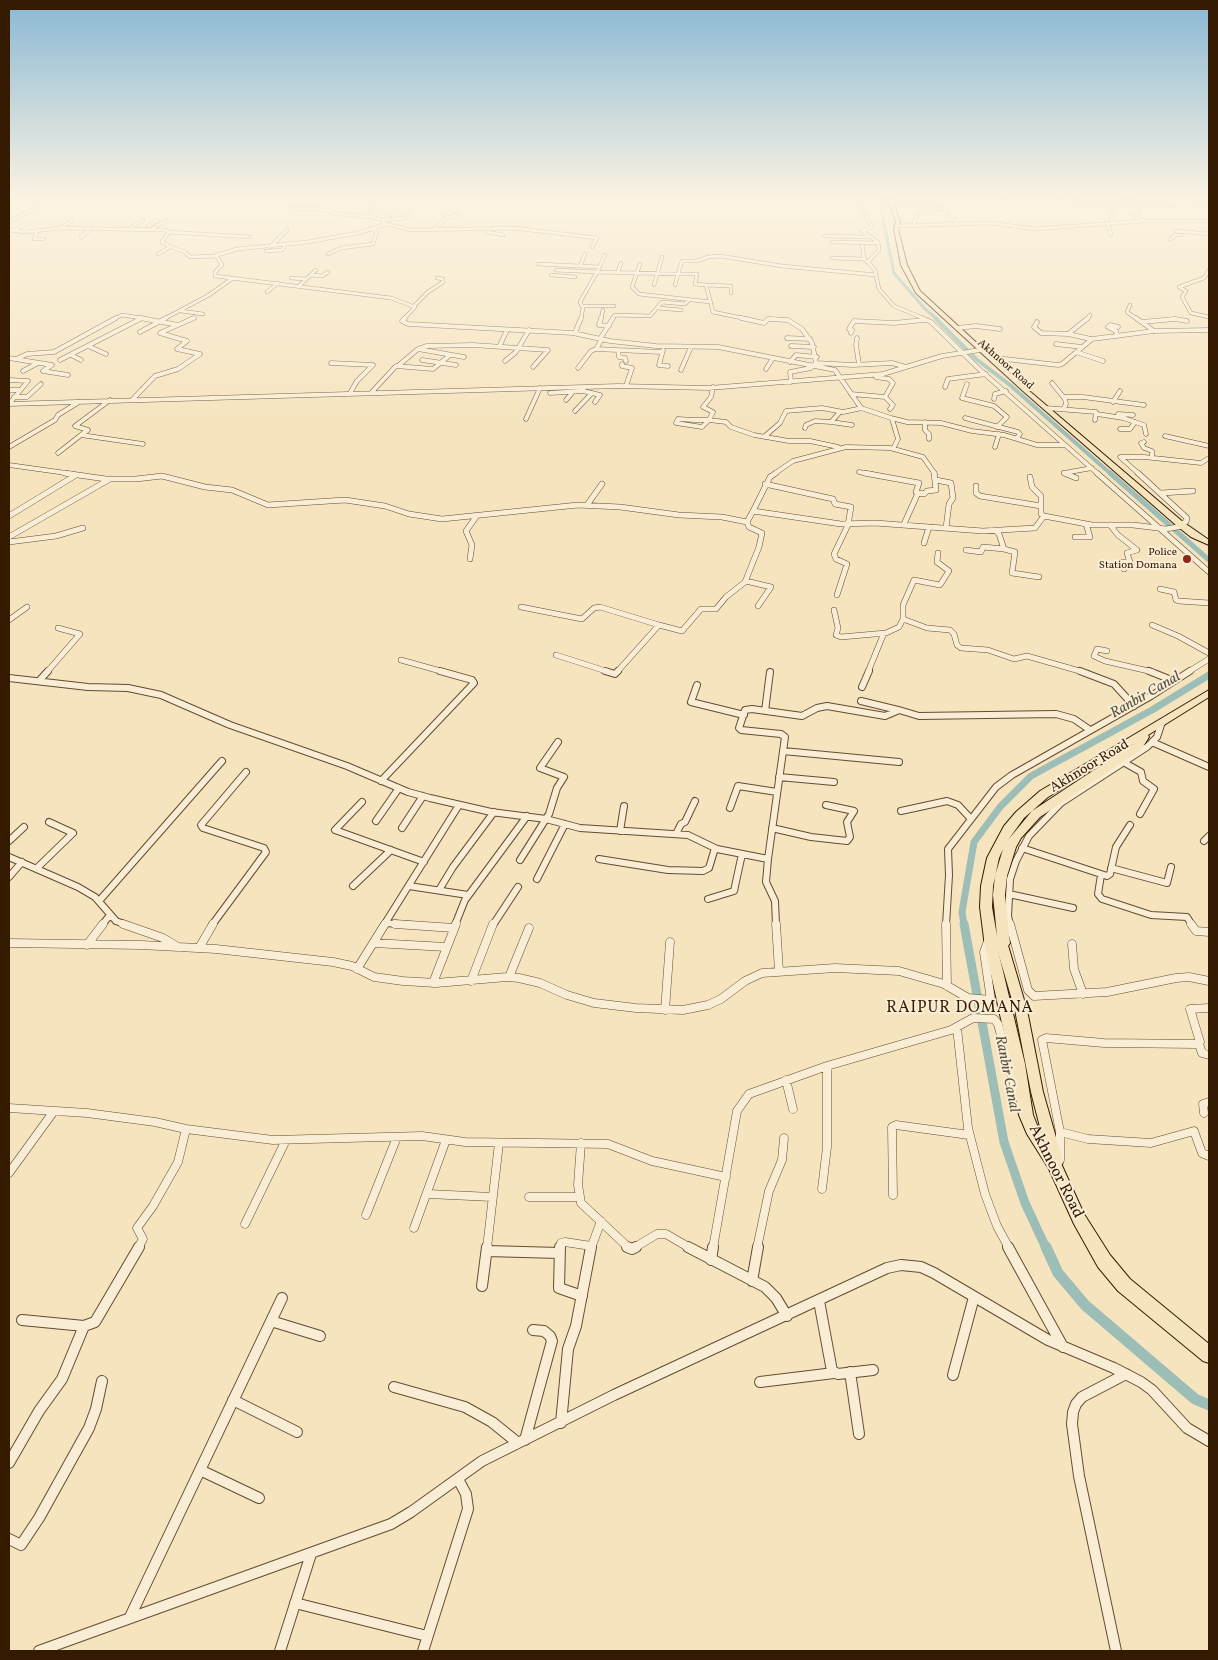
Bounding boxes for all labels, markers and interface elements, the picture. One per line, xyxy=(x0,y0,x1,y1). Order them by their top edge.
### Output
street label: Akhnoor Road xyxy=(974,337,1036,393)
place label: Police Station Domana xyxy=(1099,546,1177,572)
marker: Police Station Domana xyxy=(1181,553,1193,565)
water label: Ranbir Canal xyxy=(1108,669,1184,723)
street label: Akhnoor Road xyxy=(1047,737,1133,797)
district label: RAIPUR DOMANA xyxy=(885,999,1035,1019)
water label: Ranbir Canal xyxy=(990,1034,1022,1114)
street label: Akhnoor Road xyxy=(1023,1122,1087,1222)

